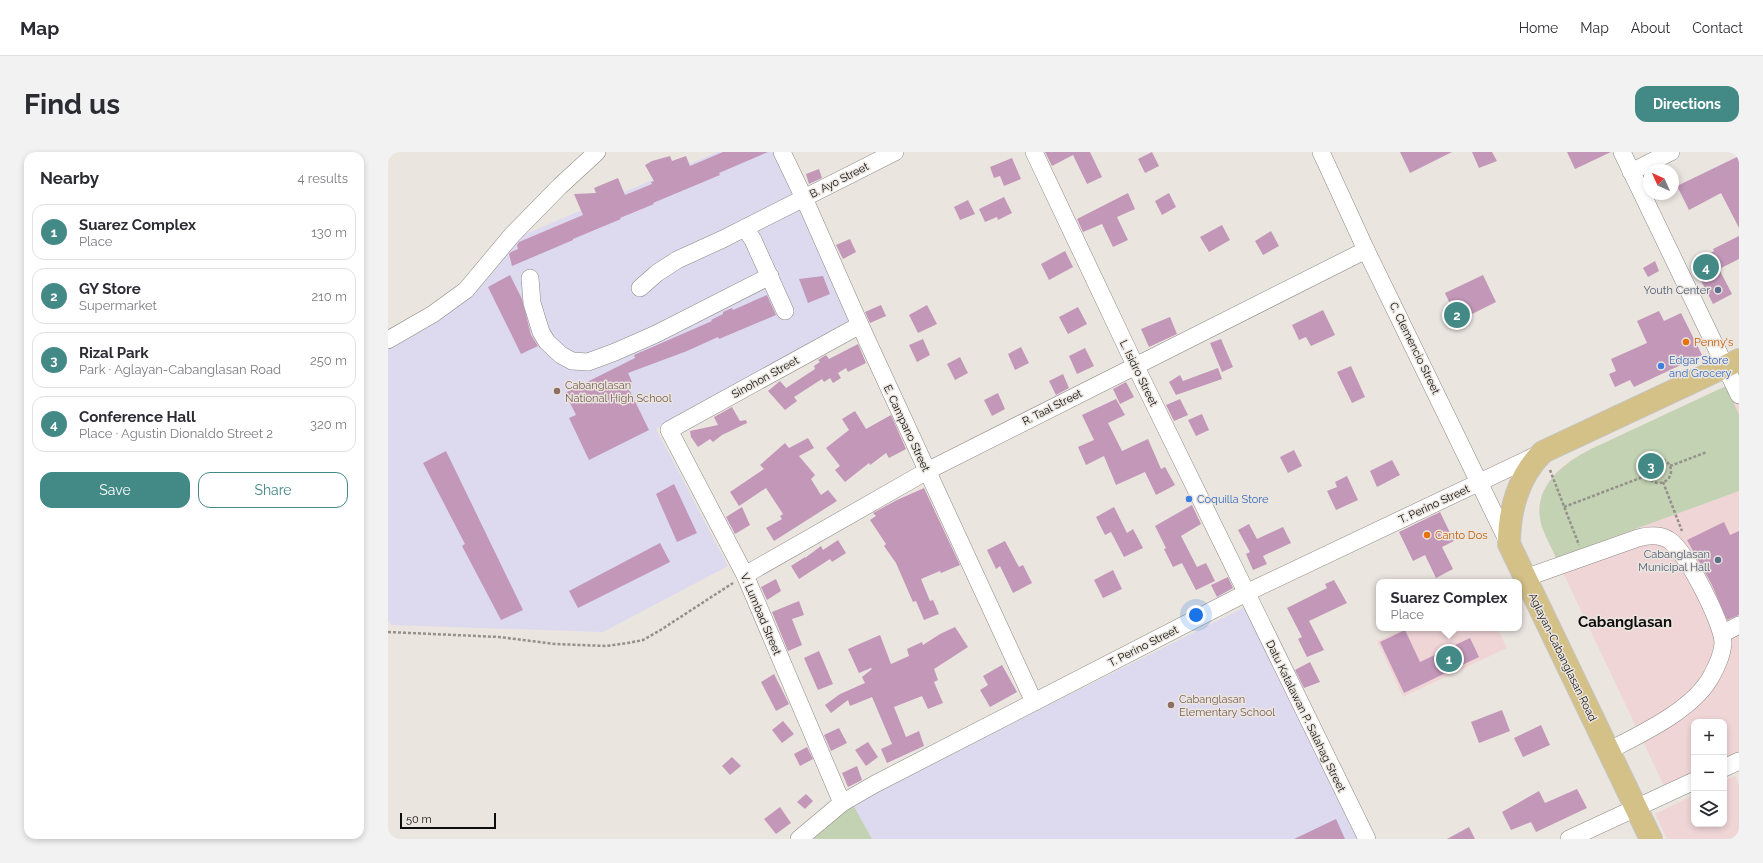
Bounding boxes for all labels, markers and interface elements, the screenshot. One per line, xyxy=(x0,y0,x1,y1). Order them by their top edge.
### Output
text: Map xyxy=(20,17,59,39)
text: Home xyxy=(1519,20,1558,36)
text: Map xyxy=(1580,20,1609,36)
text: About xyxy=(1631,20,1670,36)
text: Contact xyxy=(1692,20,1743,36)
button: Directions xyxy=(1635,86,1739,122)
text: Find us xyxy=(24,88,120,121)
street label: B. Ayo Street xyxy=(808,160,871,201)
north arrow xyxy=(1643,164,1679,200)
text: Nearby xyxy=(40,168,99,188)
text: 4 results xyxy=(297,171,348,186)
text: Suarez Complex xyxy=(79,216,196,234)
text: 1 xyxy=(51,225,57,240)
text: 130 m xyxy=(311,225,347,240)
text: Place xyxy=(79,234,112,249)
pin: 4 xyxy=(1693,252,1719,282)
text: GY Store xyxy=(79,280,141,298)
place label: Youth Center xyxy=(1644,284,1710,297)
marker: Youth Center xyxy=(1713,285,1723,295)
text: 2 xyxy=(50,289,58,304)
text: 210 m xyxy=(311,289,347,304)
text: Supermarket xyxy=(79,298,157,313)
street label: C. Clemencio Street xyxy=(1387,300,1443,397)
pin: 2 xyxy=(1444,300,1470,330)
place label: Penny's xyxy=(1694,336,1733,349)
marker: Penny's xyxy=(1681,337,1691,347)
street label: L. Isidro Street xyxy=(1117,338,1160,409)
text: Rizal Park xyxy=(79,344,149,362)
text: 3 xyxy=(50,353,58,368)
text: 250 m xyxy=(310,353,347,368)
street label: Sinohon Street xyxy=(729,353,801,401)
place label: Edgar Store and Grocery xyxy=(1669,354,1731,380)
marker: Edgar Store and Grocery xyxy=(1656,361,1666,371)
text: Park · Aglayan-Cabanglasan Road xyxy=(79,362,281,377)
place label: Cabanglasan National High School xyxy=(565,379,672,405)
street label: E. Campano Street xyxy=(881,383,932,474)
marker: Cabanglasan National High School xyxy=(552,386,562,396)
street label: R. Taal Street xyxy=(1020,387,1085,428)
text: Conference Hall xyxy=(79,408,196,426)
text: 4 xyxy=(50,417,58,432)
text: 320 m xyxy=(310,417,347,432)
text: Place · Agustin Dionaldo Street 2 xyxy=(79,426,273,441)
pin: 3 xyxy=(1638,451,1664,481)
button: Save xyxy=(40,472,190,508)
button: Share xyxy=(198,472,348,508)
street label: T. Perino Street xyxy=(1397,482,1472,527)
place label: Coquilla Store xyxy=(1197,493,1269,506)
marker: Coquilla Store xyxy=(1184,494,1194,504)
place label: Canto Dos xyxy=(1435,529,1488,542)
marker: Canto Dos xyxy=(1422,530,1432,540)
place label: Cabanglasan Municipal Hall xyxy=(1638,548,1710,574)
marker: Cabanglasan Municipal Hall xyxy=(1713,555,1723,565)
street label: V. Lumbad Street xyxy=(737,571,784,657)
popup xyxy=(1376,579,1522,631)
text: Suarez Complex xyxy=(1391,589,1507,607)
street label: Aglayan-Cabanglasan Road xyxy=(1526,591,1599,724)
your location xyxy=(1186,605,1206,625)
text: Place xyxy=(1391,607,1424,622)
district label: Cabanglasan xyxy=(1578,613,1672,631)
street label: T. Perino Street xyxy=(1106,623,1181,670)
street label: Datu Katalawan P. Salahag Street xyxy=(1263,638,1348,795)
pin: 1 xyxy=(1436,644,1462,674)
place label: Cabanglasan Elementary School xyxy=(1179,693,1275,719)
marker: Cabanglasan Elementary School xyxy=(1166,700,1176,710)
map controls xyxy=(1691,719,1727,827)
button: + xyxy=(1691,719,1727,755)
button: − xyxy=(1691,755,1727,791)
button: layers xyxy=(1691,791,1727,827)
scale bar xyxy=(400,811,496,830)
text: 50 m xyxy=(406,813,432,826)

